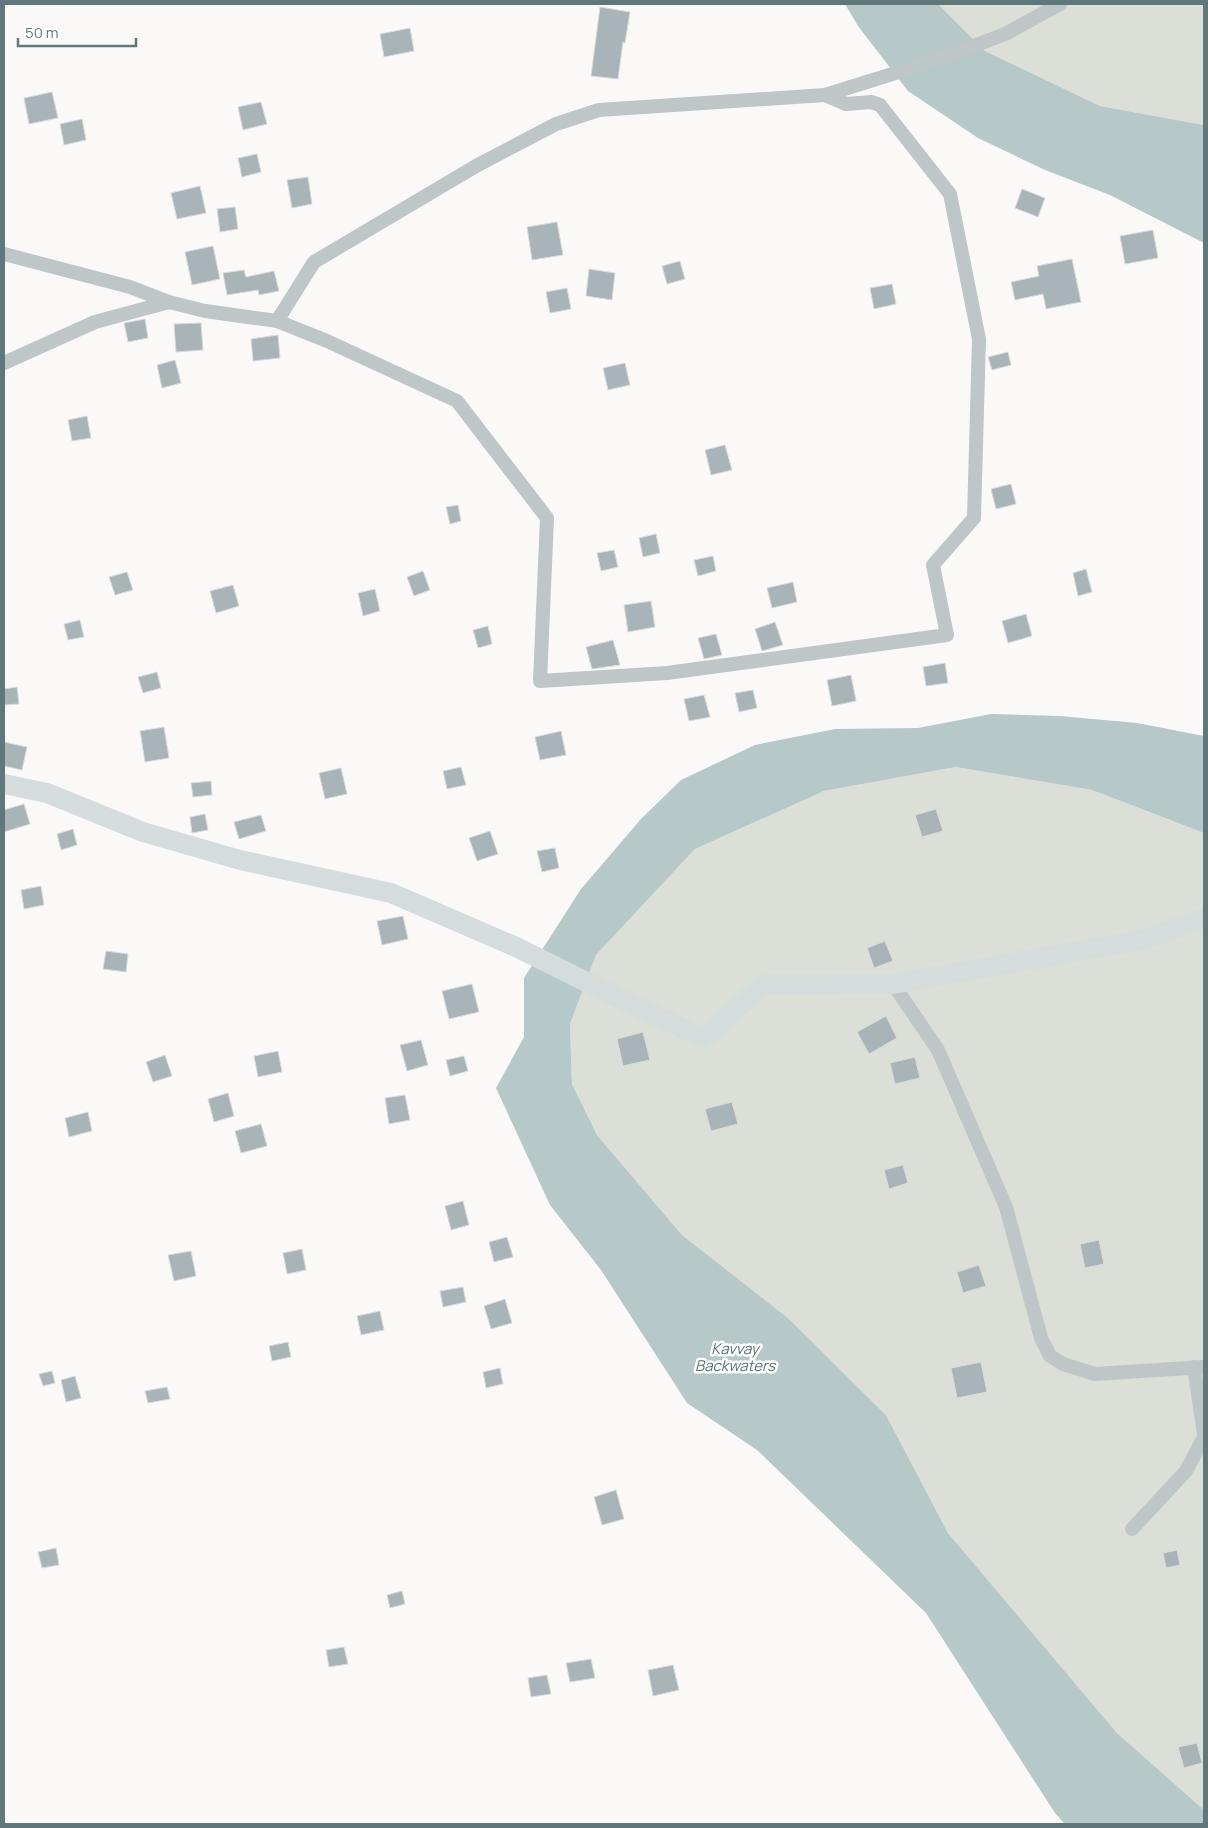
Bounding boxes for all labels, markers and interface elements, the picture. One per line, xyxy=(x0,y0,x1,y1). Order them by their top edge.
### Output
scale bar xyxy=(18,15,135,47)
text: 50 m xyxy=(25,22,59,43)
water label: Kavvay Backwaters xyxy=(695,1338,776,1376)

